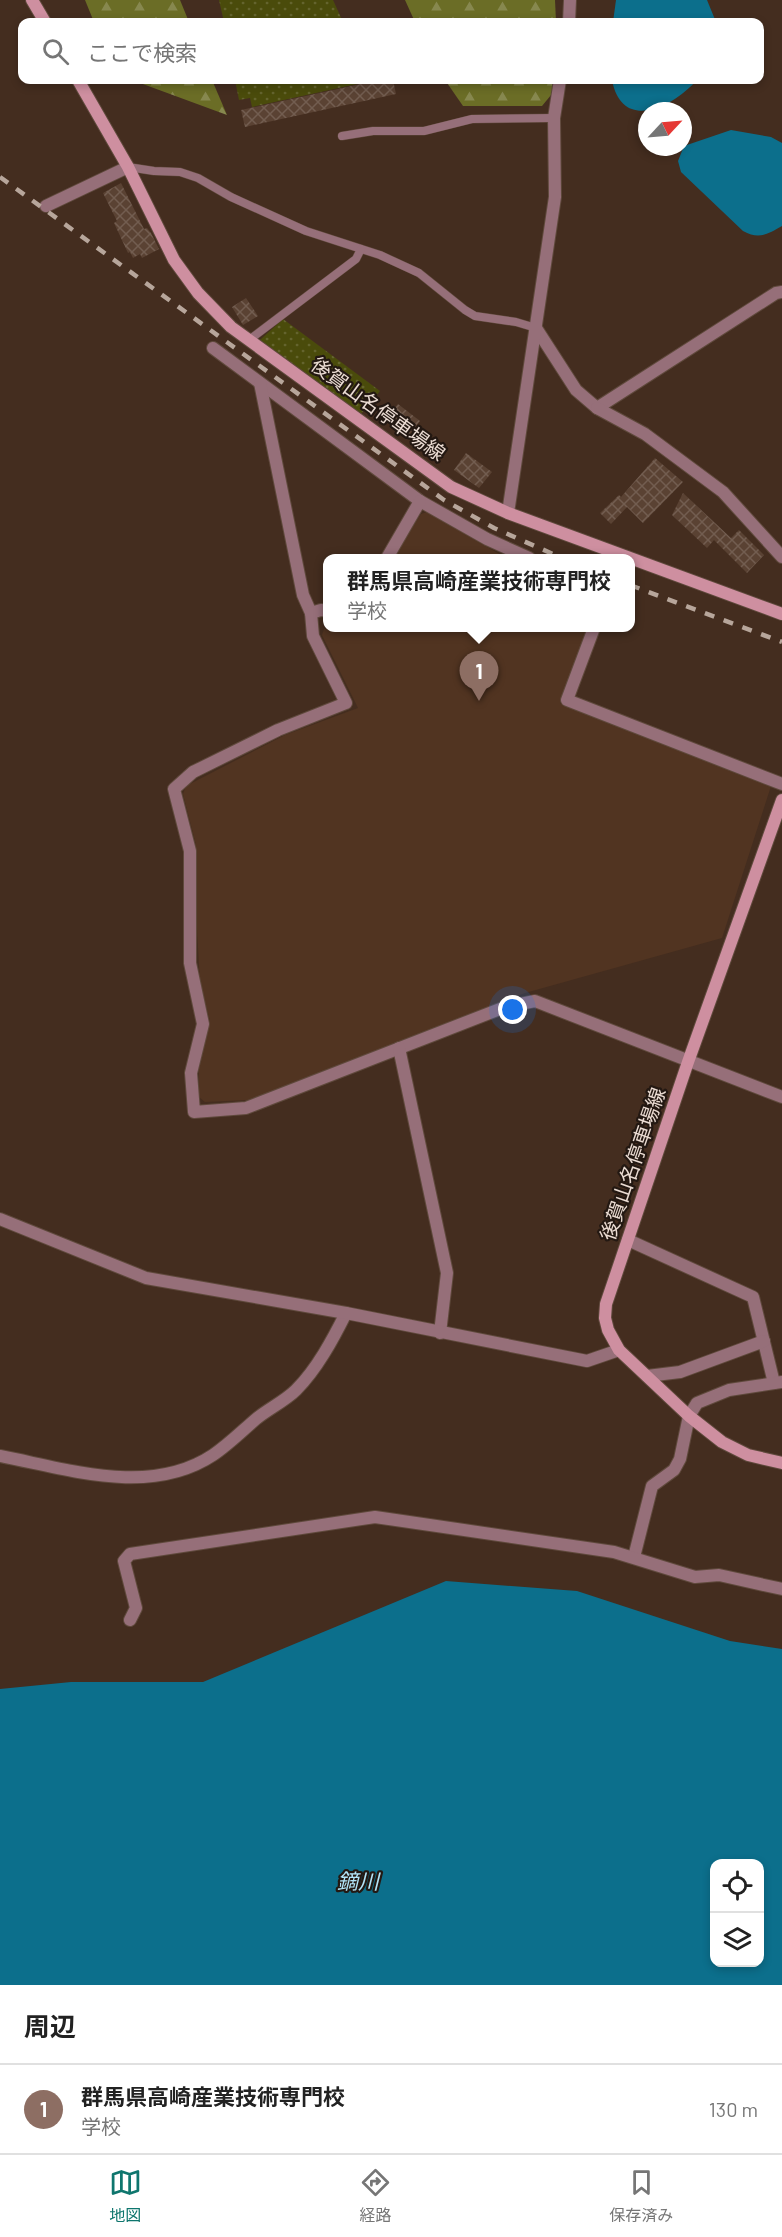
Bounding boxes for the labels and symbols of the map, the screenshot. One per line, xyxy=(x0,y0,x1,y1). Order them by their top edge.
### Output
north arrow xyxy=(638,102,692,156)
street label: 後賀山名停車場線 xyxy=(307,351,450,465)
pin: 1 xyxy=(460,652,498,701)
your location xyxy=(498,995,527,1024)
street label: 後賀山名停車場線 xyxy=(595,1084,669,1243)
water label: 鏑川 xyxy=(337,1868,381,1893)

